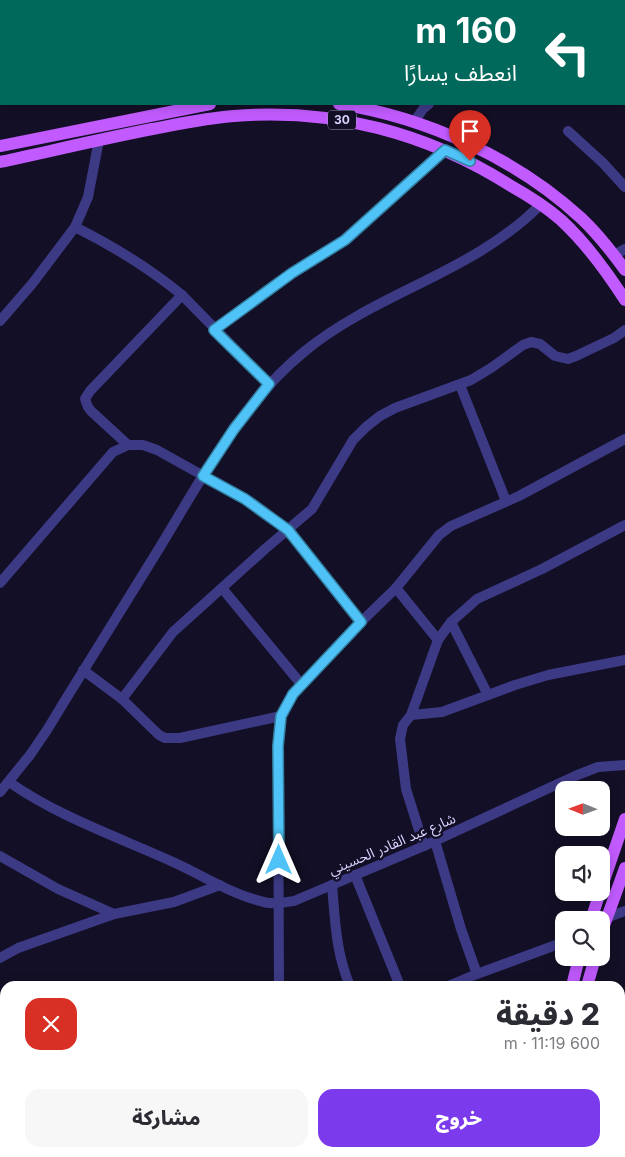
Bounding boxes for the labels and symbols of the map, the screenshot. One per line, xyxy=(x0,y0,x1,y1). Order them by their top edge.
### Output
road number: 30 xyxy=(328,110,356,130)
pin xyxy=(449,110,491,161)
north arrow xyxy=(555,781,610,836)
street label: شارع عبد القادر الحسيني xyxy=(326,809,459,881)
position arrow xyxy=(252,833,304,885)

